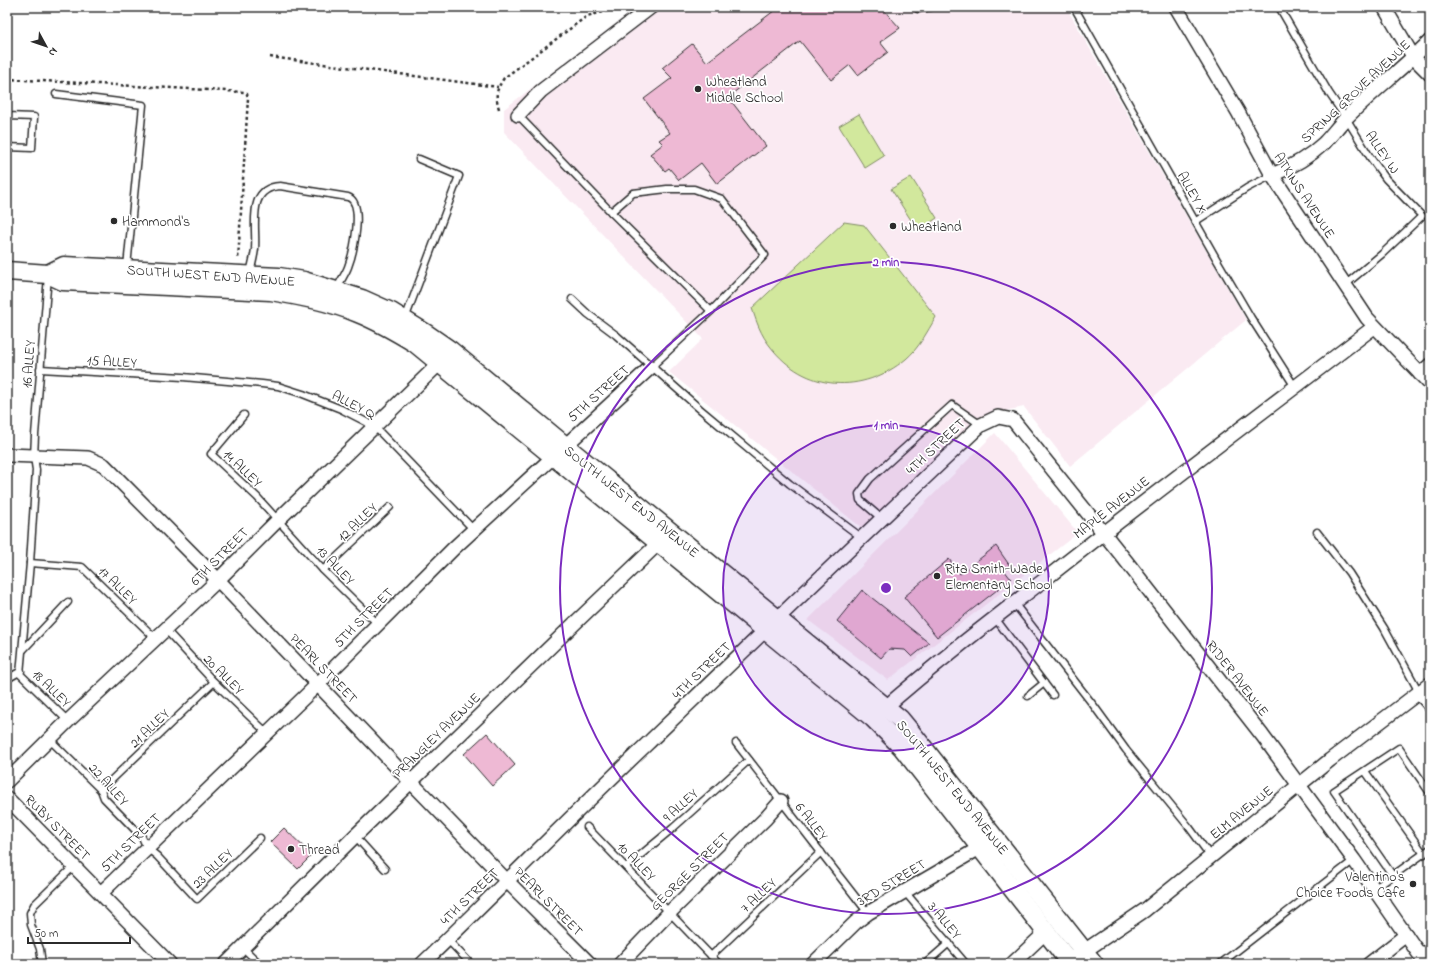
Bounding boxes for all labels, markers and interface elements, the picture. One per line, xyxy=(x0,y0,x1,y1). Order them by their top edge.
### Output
north arrow xyxy=(26,26,66,66)
street label: SPRING GROVE AVENUE xyxy=(1296,35,1416,149)
text: N xyxy=(44,44,61,60)
place label: Wheatland Middle School xyxy=(706,72,783,109)
marker: Wheatland Middle School xyxy=(693,84,703,94)
street label: ALLEY W xyxy=(1359,127,1404,179)
street label: ATKINS AVENUE xyxy=(1268,149,1340,243)
street label: ALLEY X xyxy=(1171,168,1212,218)
place label: Hammond's xyxy=(122,212,190,233)
marker: Hammond's xyxy=(109,216,119,226)
place label: Wheatland xyxy=(901,217,962,238)
marker: Wheatland xyxy=(888,221,898,231)
text: 2 min xyxy=(872,254,899,272)
street label: SOUTH WEST END AVENUE xyxy=(126,260,296,293)
street label: 16 ALLEY xyxy=(17,339,42,389)
street label: 15 ALLEY xyxy=(86,351,138,374)
street label: 5TH STREET xyxy=(563,360,635,428)
street label: ALLEY Q xyxy=(328,386,380,425)
street label: 4TH STREET xyxy=(901,414,971,480)
text: 1 min xyxy=(874,417,898,435)
street label: SOUTH WEST END AVENUE xyxy=(559,441,703,563)
street label: 14 ALLEY xyxy=(217,445,267,493)
street label: MAPLE AVENUE xyxy=(1069,472,1155,545)
street label: 12 ALLEY xyxy=(333,498,383,548)
street label: 6TH STREET xyxy=(186,523,254,591)
street label: 13 ALLEY xyxy=(311,542,359,591)
place label: Rita Smith-Wade Elementary School xyxy=(945,559,1052,597)
street label: 17 ALLEY xyxy=(93,562,142,611)
marker: Rita Smith-Wade Elementary School xyxy=(932,571,942,581)
centre of rings xyxy=(879,581,893,595)
street label: 5TH STREET xyxy=(329,583,399,653)
street label: PEARL STREET xyxy=(284,629,362,709)
street label: RIDER AVENUE xyxy=(1200,636,1273,721)
street label: 4TH STREET xyxy=(668,637,736,705)
street label: 20 ALLEY xyxy=(198,650,249,701)
street label: 18 ALLEY xyxy=(27,665,76,713)
street label: PRANGLEY AVENUE xyxy=(388,688,486,784)
street label: 21 ALLEY xyxy=(125,704,175,754)
street label: SOUTH WEST END AVENUE xyxy=(891,716,1013,860)
street label: 22 ALLEY xyxy=(83,759,133,812)
street label: ELM AVENUE xyxy=(1206,781,1278,845)
street label: 9 ALLEY xyxy=(659,784,704,828)
street label: RUBY STREET xyxy=(19,790,95,866)
street label: 6 ALLEY xyxy=(789,798,833,846)
street label: 5TH STREET xyxy=(96,809,166,878)
street label: GEORGE STREET xyxy=(646,828,734,916)
street label: 10 ALLEY xyxy=(612,838,661,887)
place label: Thread xyxy=(299,840,340,861)
street label: 23 ALLEY xyxy=(188,844,239,894)
marker: Thread xyxy=(286,844,296,854)
street label: 3RD STREET xyxy=(853,854,930,912)
street label: 4TH STREET xyxy=(436,863,504,931)
street label: PEARL STREET xyxy=(509,863,587,941)
place label: Valentino's Choice Foods Cafe xyxy=(1296,867,1406,904)
street label: 7 ALLEY xyxy=(736,873,782,918)
marker: Valentino's Choice Foods Cafe xyxy=(1408,879,1418,889)
street label: 3 ALLEY xyxy=(922,898,966,945)
scale bar xyxy=(28,919,130,945)
text: 50 m xyxy=(34,925,58,943)

